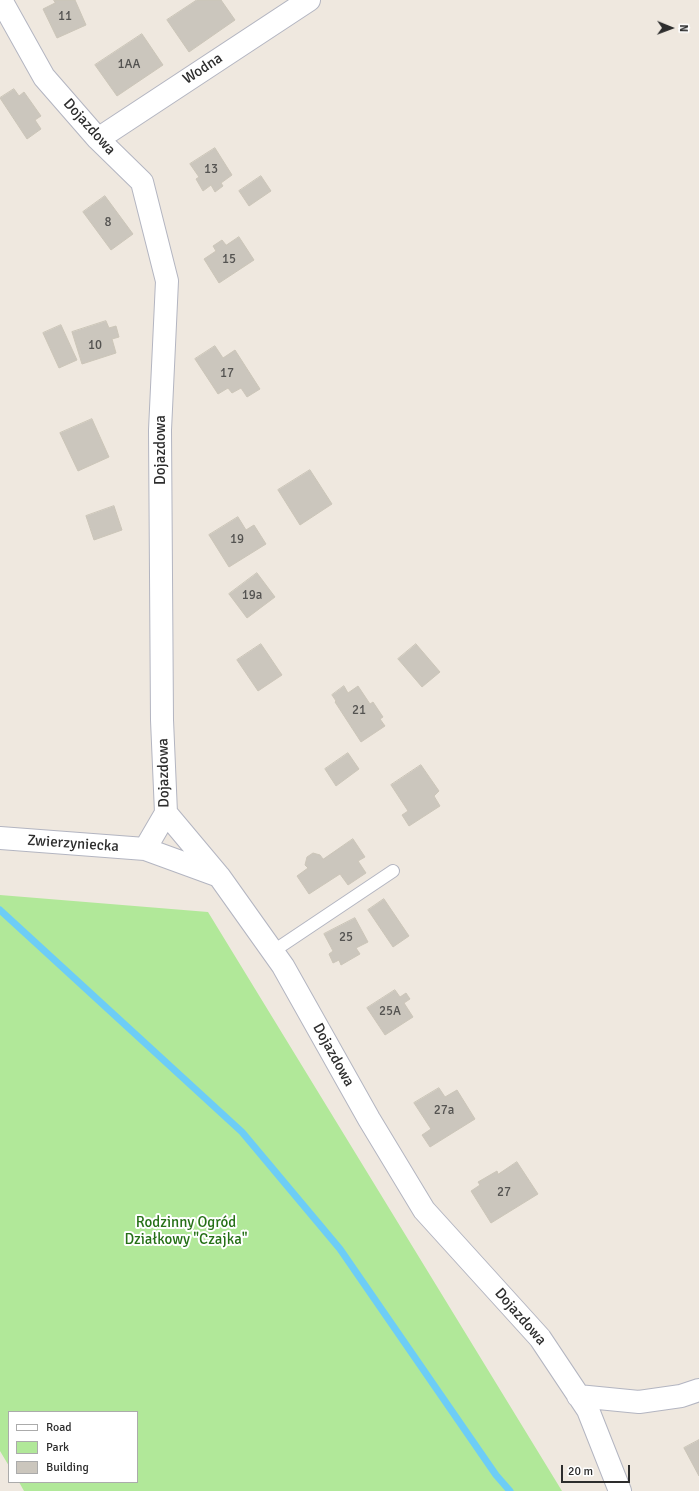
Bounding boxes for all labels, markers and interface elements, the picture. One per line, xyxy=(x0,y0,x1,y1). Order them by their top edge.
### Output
north arrow xyxy=(651,8,691,48)
house number: 11 xyxy=(58,9,72,25)
text: N xyxy=(677,24,690,32)
street label: Wodna xyxy=(180,50,226,88)
house number: 1AA xyxy=(118,57,140,73)
street label: Dojazdowa xyxy=(59,95,119,159)
house number: 13 xyxy=(204,162,218,178)
house number: 8 xyxy=(104,215,112,231)
house number: 15 xyxy=(222,252,236,268)
house number: 10 xyxy=(88,338,102,354)
house number: 17 xyxy=(220,366,234,382)
street label: Dojazdowa xyxy=(152,415,170,485)
house number: 19 xyxy=(230,532,244,548)
house number: 19a xyxy=(242,588,262,604)
house number: 21 xyxy=(352,703,366,719)
street label: Dojazdowa xyxy=(154,738,174,808)
street label: Zwierzyniecka xyxy=(27,832,119,856)
house number: 25 xyxy=(339,930,353,946)
house number: 25A xyxy=(379,1004,401,1020)
street label: Dojazdowa xyxy=(308,1020,358,1090)
house number: 27a xyxy=(434,1103,454,1119)
house number: 27 xyxy=(497,1185,511,1201)
park label: Rodzinny Ogród Działkowy "Czajka" xyxy=(124,1214,248,1249)
street label: Dojazdowa xyxy=(490,1285,550,1349)
legend xyxy=(8,1411,138,1483)
text: Road xyxy=(46,1420,72,1435)
text: Park xyxy=(46,1440,69,1455)
scale bar xyxy=(563,1457,632,1483)
text: Building xyxy=(46,1460,89,1475)
text: 20 m xyxy=(568,1464,593,1479)

